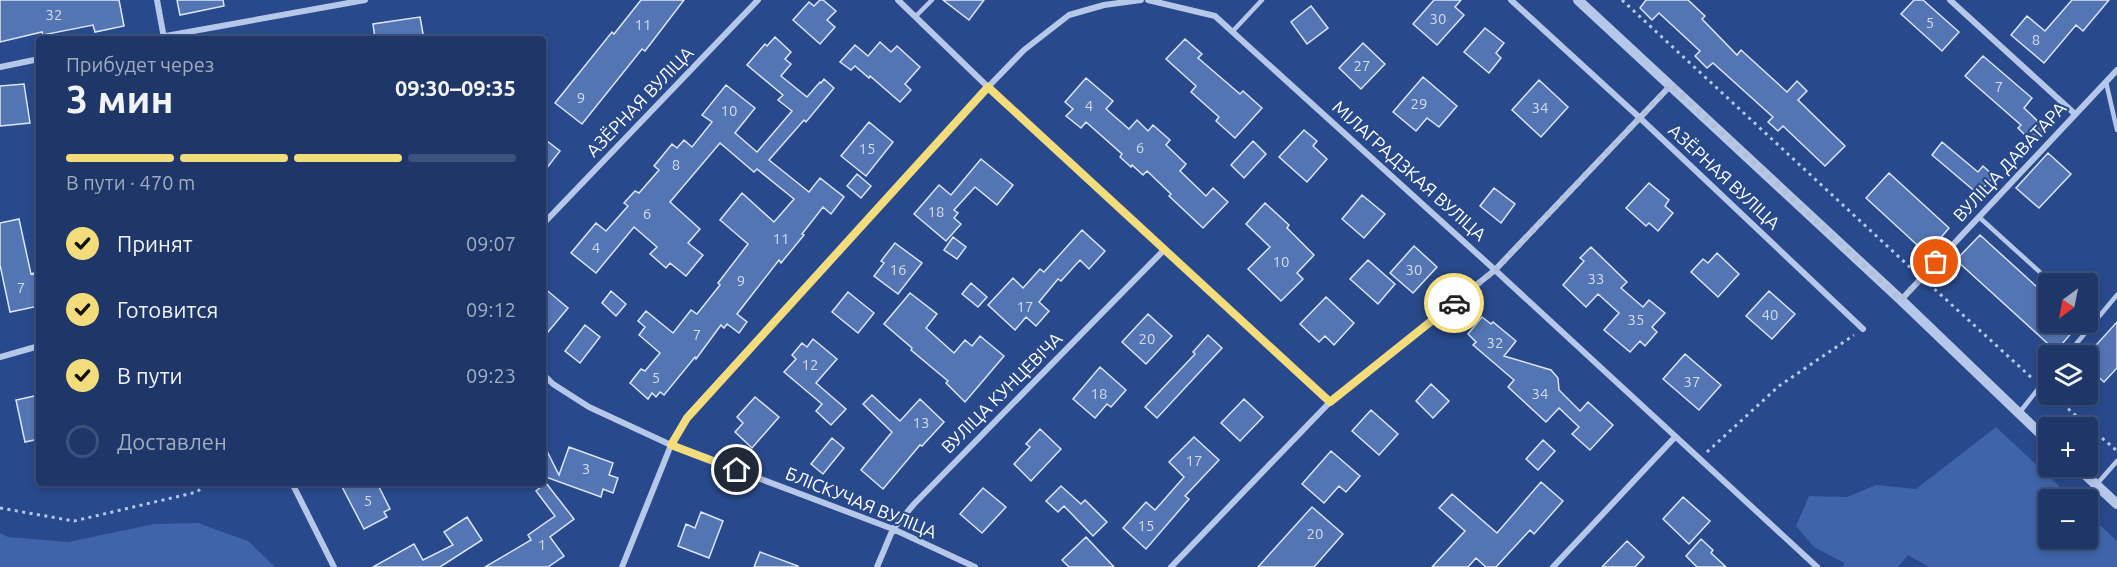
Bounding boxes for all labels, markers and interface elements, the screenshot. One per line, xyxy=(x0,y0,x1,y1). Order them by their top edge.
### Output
house number: 32 xyxy=(46,6,62,23)
house number: 30 xyxy=(1430,10,1446,27)
house number: 5 xyxy=(1926,14,1934,31)
house number: 11 xyxy=(635,16,651,33)
house number: 8 xyxy=(2032,31,2040,48)
street label: АЗЁРНАЯ ВУЛІЦА xyxy=(582,42,697,160)
text: Прибудет через xyxy=(66,53,214,76)
house number: 27 xyxy=(1354,57,1370,74)
text: 09:30–09:35 xyxy=(395,75,516,100)
text: 3 мин xyxy=(66,77,174,120)
house number: 7 xyxy=(1995,78,2003,95)
house number: 9 xyxy=(577,89,585,106)
house number: 29 xyxy=(1411,95,1427,112)
street label: МІЛАГРАДЗКАЯ ВУЛІЦА xyxy=(1329,96,1491,245)
house number: 4 xyxy=(1085,97,1093,114)
street label: ВУЛІЦА ДАВАТАРА xyxy=(1949,97,2070,225)
house number: 34 xyxy=(1532,99,1548,116)
house number: 10 xyxy=(721,102,737,119)
street label: АЗЁРНАЯ ВУЛІЦА xyxy=(1665,120,1785,233)
house number: 6 xyxy=(1136,139,1144,156)
house number: 15 xyxy=(859,140,875,157)
house number: 8 xyxy=(672,156,680,173)
text: В пути · 470 m xyxy=(66,171,195,194)
house number: 18 xyxy=(928,203,944,220)
house number: 6 xyxy=(643,205,651,222)
icon: check xyxy=(66,227,99,260)
house number: 11 xyxy=(773,230,789,247)
text: Принят xyxy=(117,231,193,256)
text: 09:07 xyxy=(466,232,516,255)
pin xyxy=(1910,236,1961,287)
house number: 4 xyxy=(592,239,600,256)
icon: bag xyxy=(1919,245,1952,278)
house number: 10 xyxy=(1273,253,1289,270)
house number: 16 xyxy=(890,261,906,278)
house number: 30 xyxy=(1406,261,1422,278)
house number: 33 xyxy=(1588,270,1604,287)
house number: 9 xyxy=(737,272,745,289)
courier xyxy=(1424,273,1484,333)
north arrow xyxy=(2038,273,2098,333)
map controls xyxy=(2038,273,2098,549)
house number: 7 xyxy=(17,279,25,296)
icon: car xyxy=(1438,287,1471,320)
icon: check xyxy=(66,293,99,326)
text: Готовится xyxy=(117,297,218,322)
text: 09:12 xyxy=(466,298,516,321)
house number: 17 xyxy=(1017,298,1033,315)
house number: 40 xyxy=(1762,306,1778,323)
house number: 35 xyxy=(1628,311,1644,328)
house number: 7 xyxy=(693,326,701,343)
street label: ВУЛІЦА КУНЦЕВІЧА xyxy=(937,328,1066,457)
house number: 20 xyxy=(1139,330,1155,347)
house number: 32 xyxy=(1487,334,1503,351)
button: layers xyxy=(2038,345,2098,405)
house number: 12 xyxy=(802,356,818,373)
icon: check xyxy=(66,359,99,392)
text: В пути xyxy=(117,363,183,388)
text: 09:23 xyxy=(466,364,516,387)
house number: 5 xyxy=(652,369,660,386)
house number: 37 xyxy=(1684,373,1700,390)
house number: 18 xyxy=(1091,385,1107,402)
house number: 34 xyxy=(1532,385,1548,402)
house number: 13 xyxy=(913,414,929,431)
button: + xyxy=(2038,417,2098,477)
text: Доставлен xyxy=(117,429,227,454)
pin xyxy=(711,444,762,495)
house number: 17 xyxy=(1186,452,1202,469)
icon: home xyxy=(720,453,753,486)
house number: 3 xyxy=(582,460,590,477)
street label: БЛІСКУЧАЯ ВУЛІЦА xyxy=(783,463,940,542)
button: − xyxy=(2038,489,2098,549)
house number: 5 xyxy=(364,492,372,509)
house number: 15 xyxy=(1138,517,1154,534)
house number: 20 xyxy=(1307,525,1323,542)
house number: 1 xyxy=(538,536,546,553)

